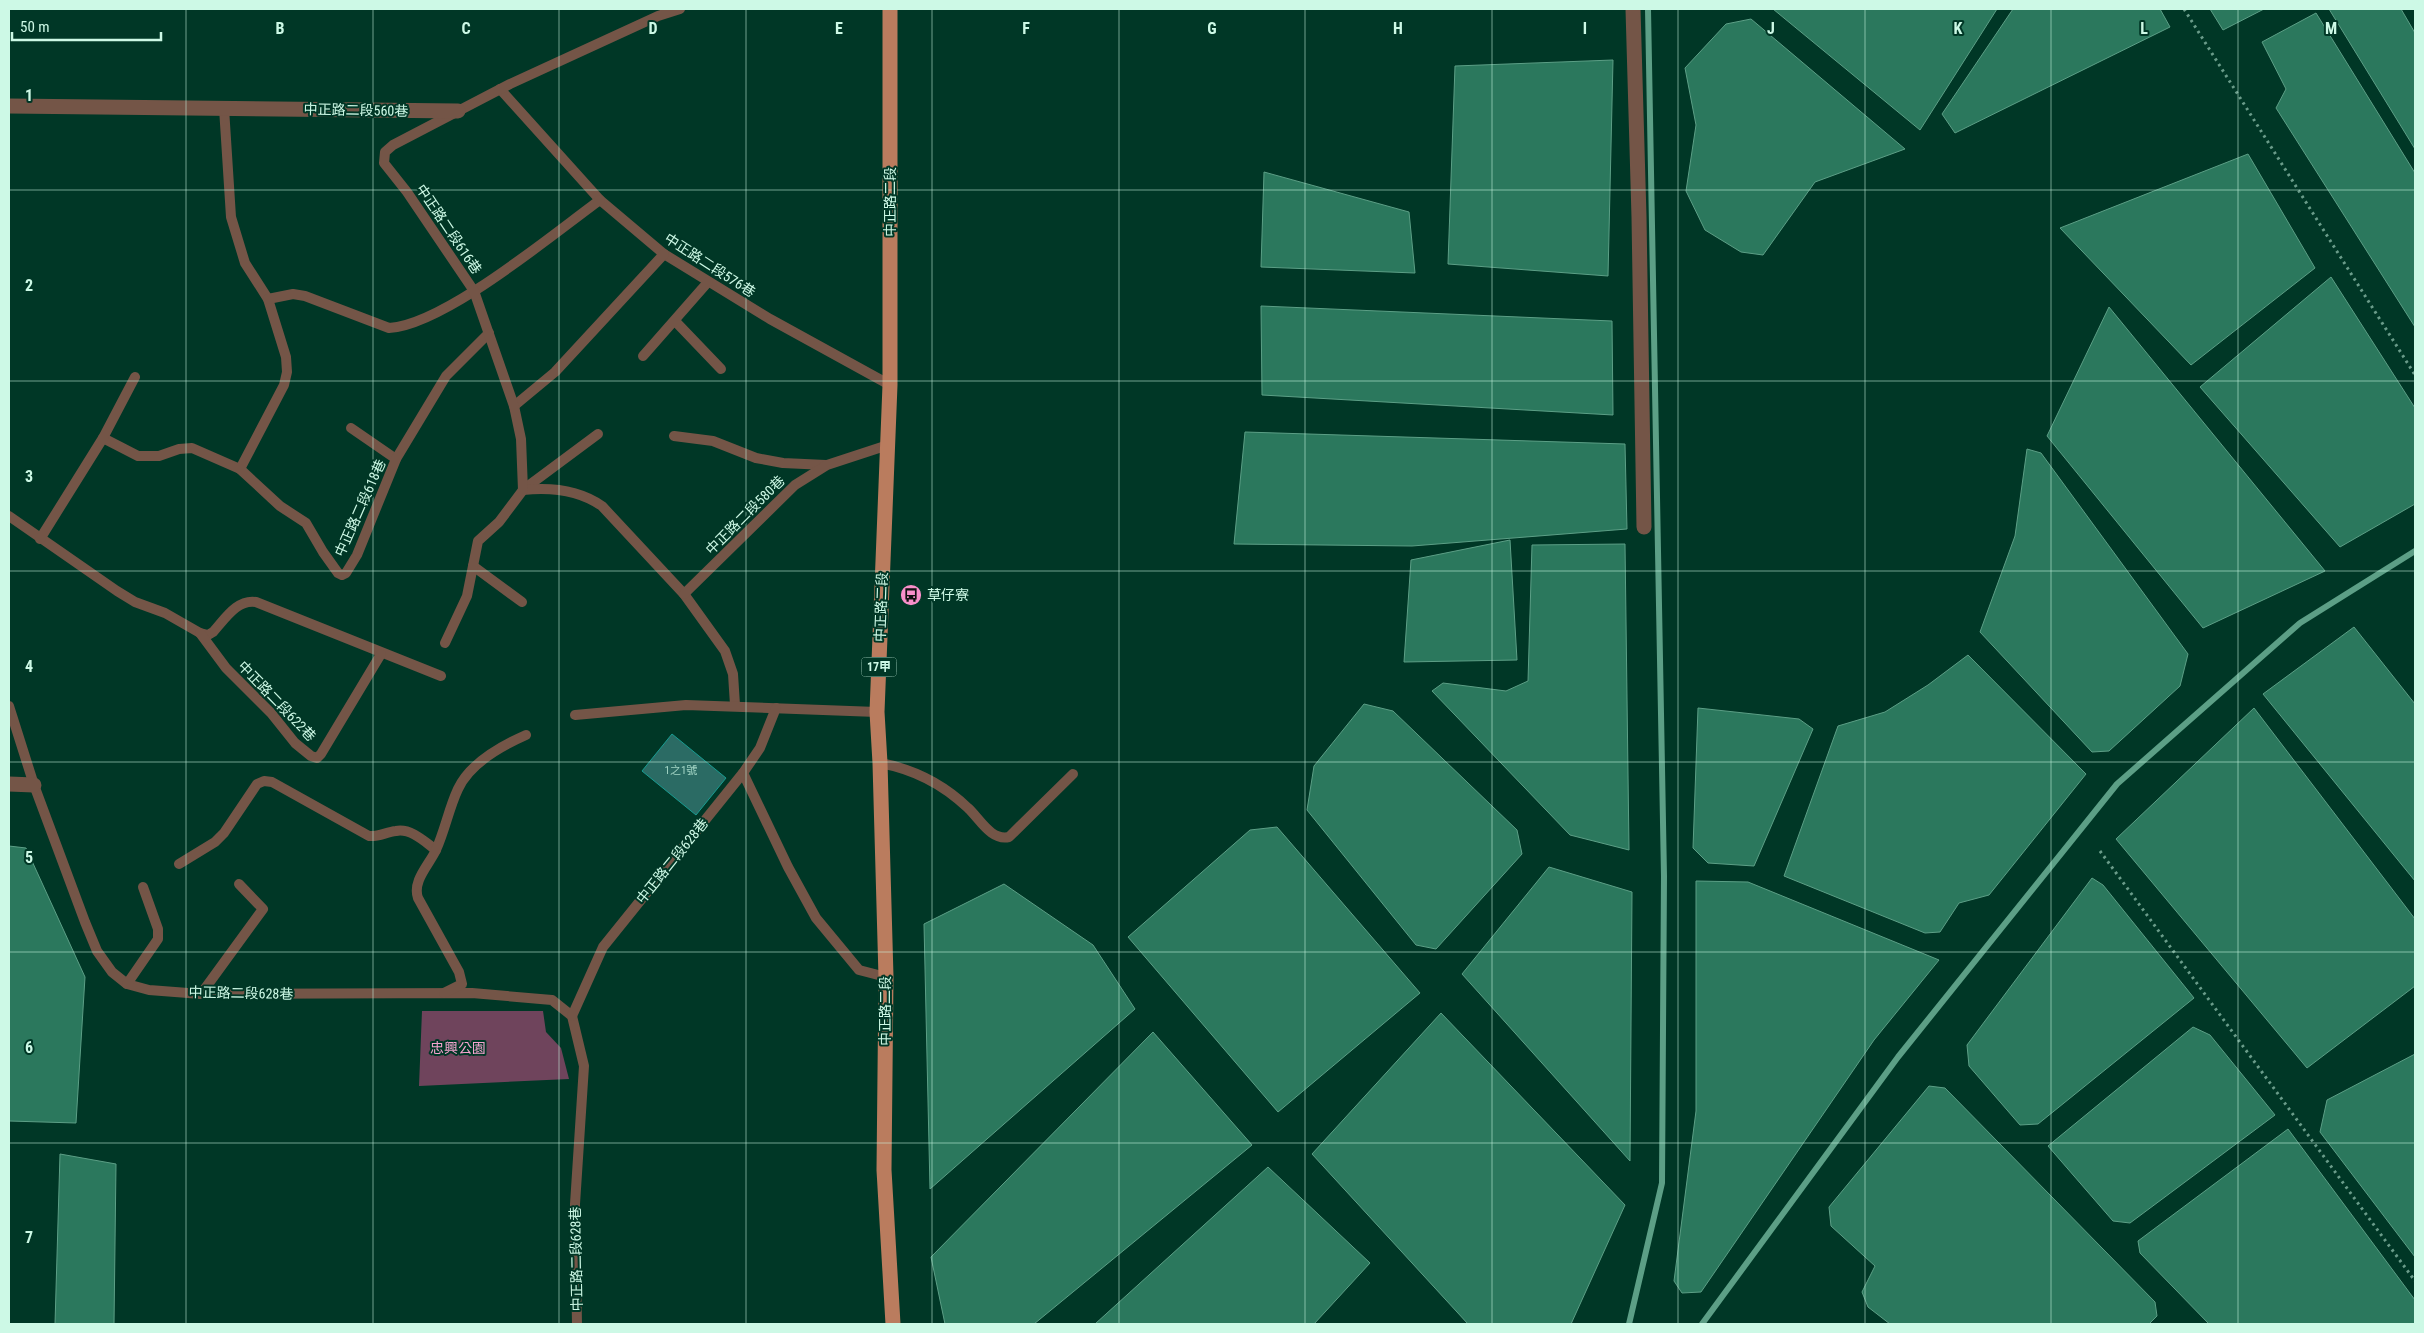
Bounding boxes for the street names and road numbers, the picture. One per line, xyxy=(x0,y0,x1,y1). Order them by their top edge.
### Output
street label: 中正路二段560巷 xyxy=(304,101,408,119)
street label: 中正路二段 xyxy=(882,167,898,237)
street label: 中正路二段616巷 xyxy=(413,181,485,277)
street label: 中正路二段576巷 xyxy=(662,230,758,300)
street label: 中正路二段618巷 xyxy=(331,457,389,559)
street label: 中正路二段580巷 xyxy=(702,472,788,558)
street label: 中正路二段 xyxy=(872,572,890,642)
street label: 中正路二段622巷 xyxy=(235,658,319,744)
road number: 17甲 xyxy=(862,658,896,676)
street label: 中正路二段628巷 xyxy=(633,815,711,907)
street label: 中正路二段 xyxy=(877,976,893,1046)
street label: 中正路二段628巷 xyxy=(189,984,293,1002)
street label: 中正路二段628巷 xyxy=(567,1207,585,1311)

